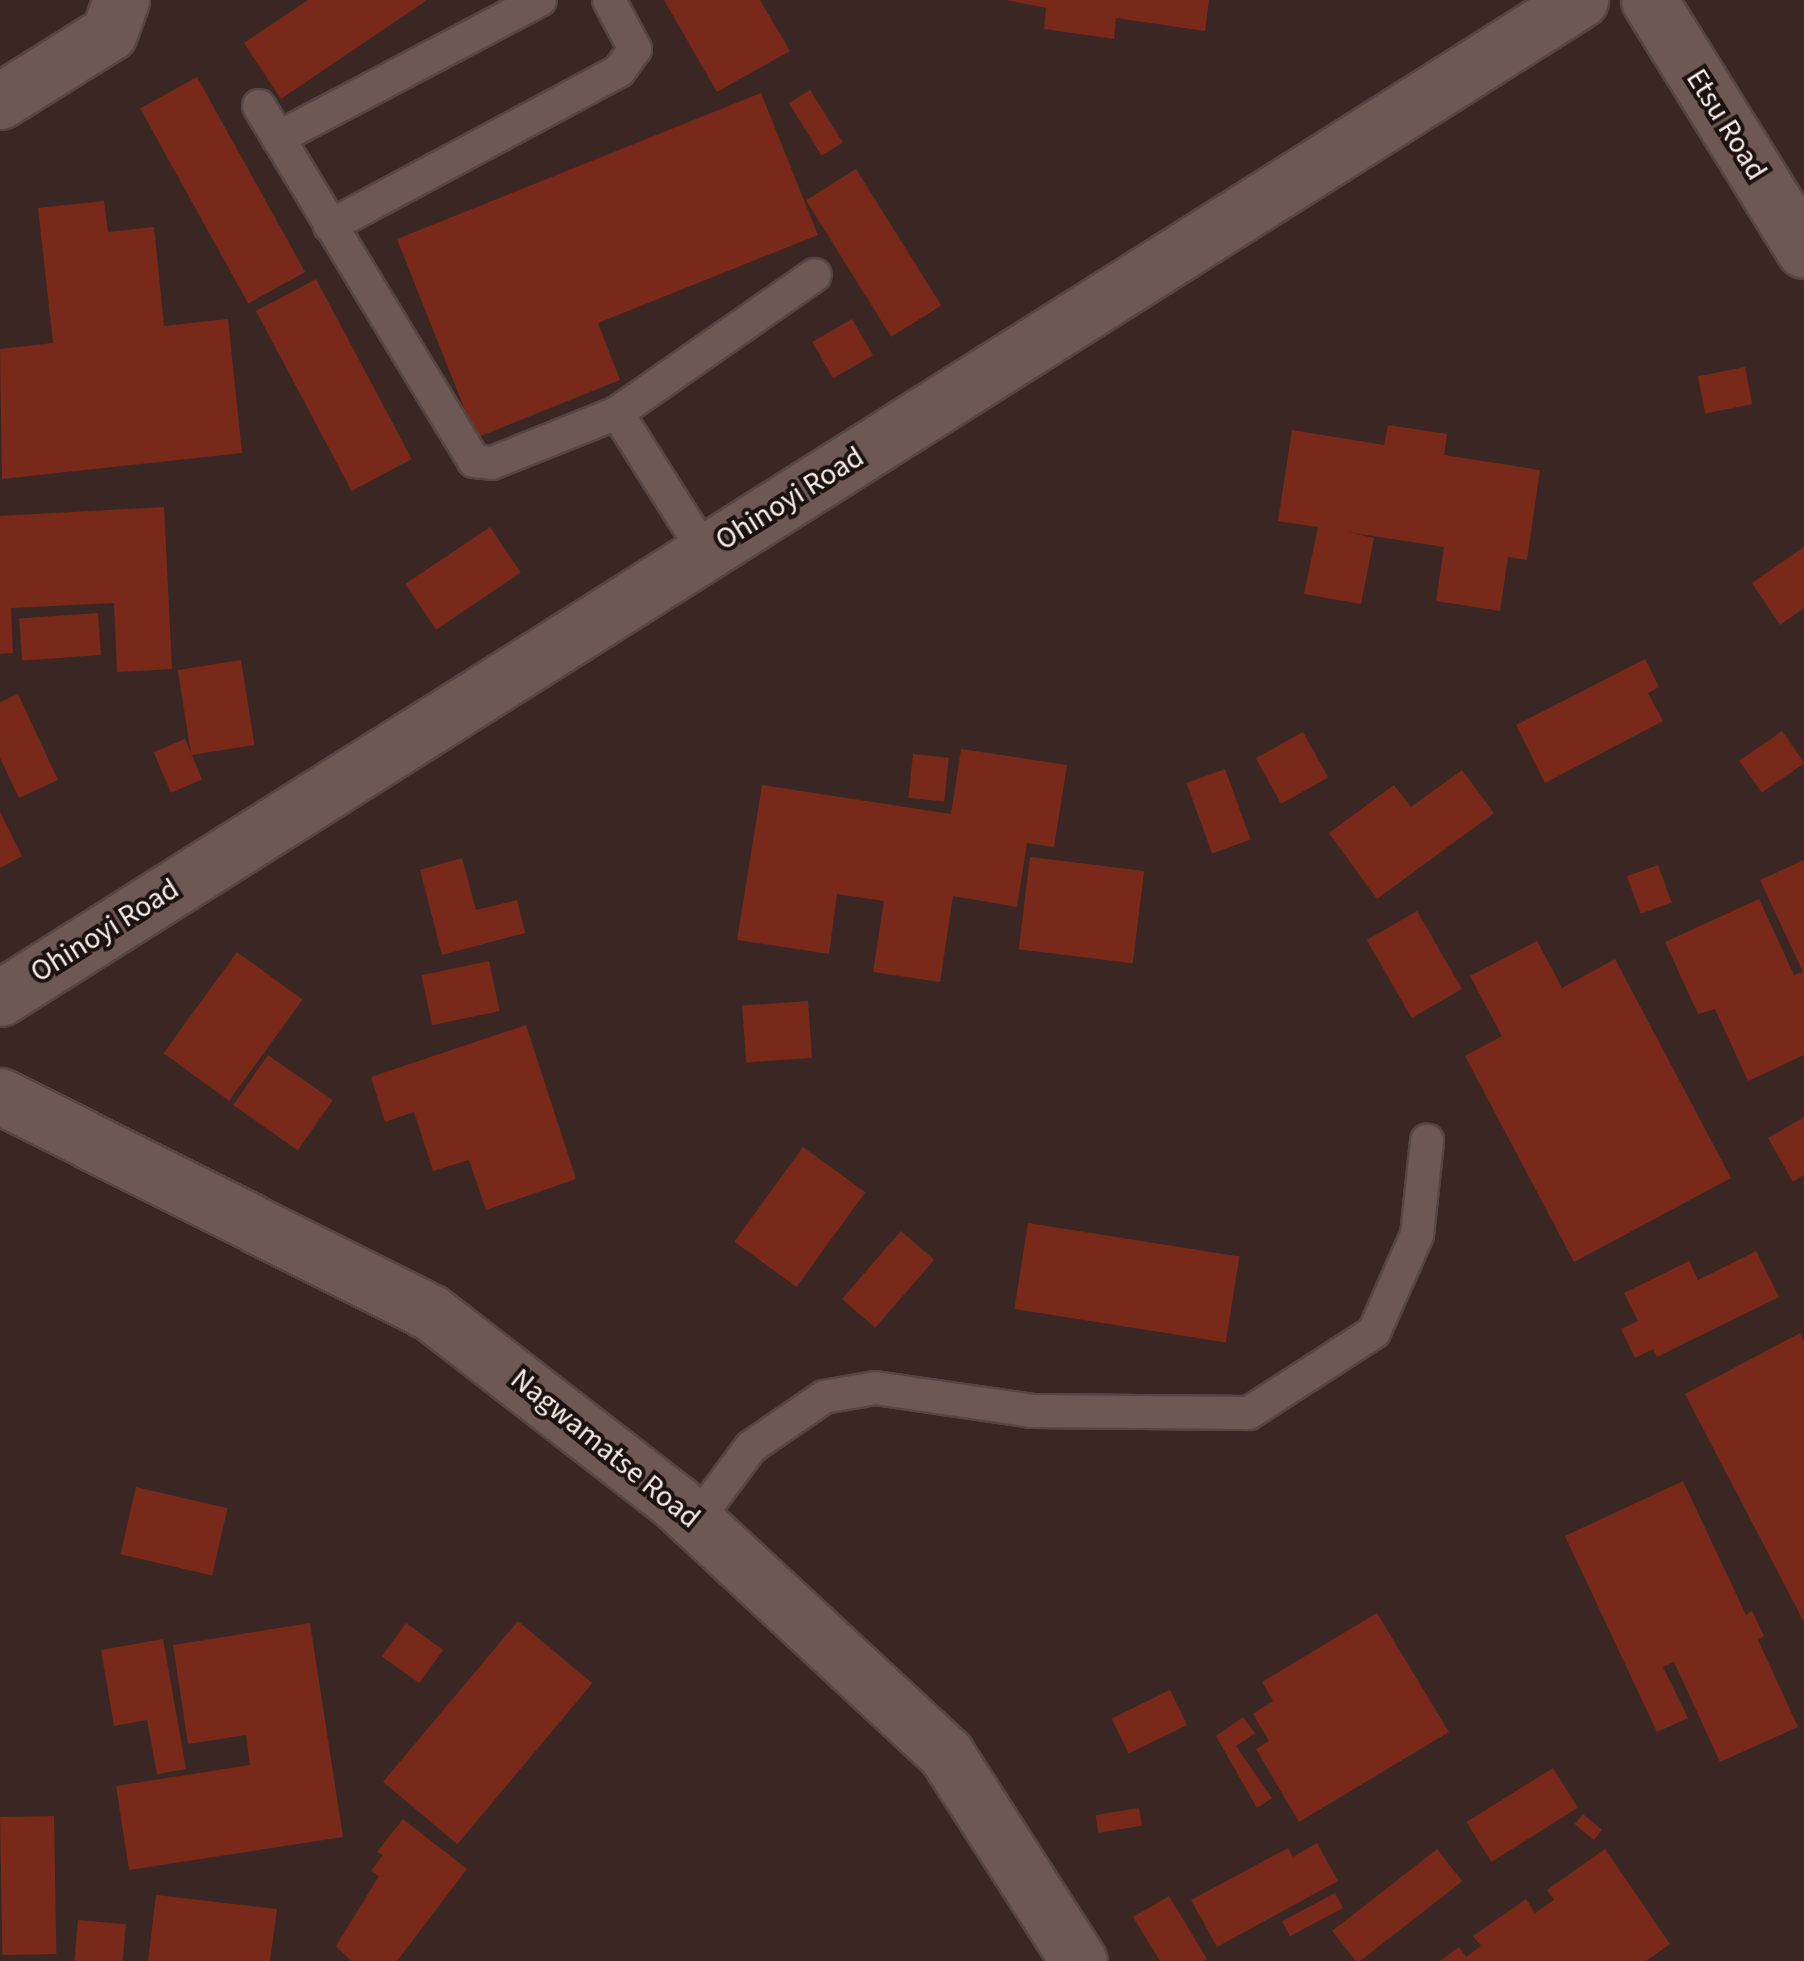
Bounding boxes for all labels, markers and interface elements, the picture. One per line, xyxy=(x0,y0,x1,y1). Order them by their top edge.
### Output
street label: Etsu Road xyxy=(1678,63,1774,187)
street label: Ohinoyi Road xyxy=(709,439,871,559)
street label: Ohinoyi Road xyxy=(24,871,186,991)
street label: Nagwamatse Road xyxy=(503,1362,707,1536)

